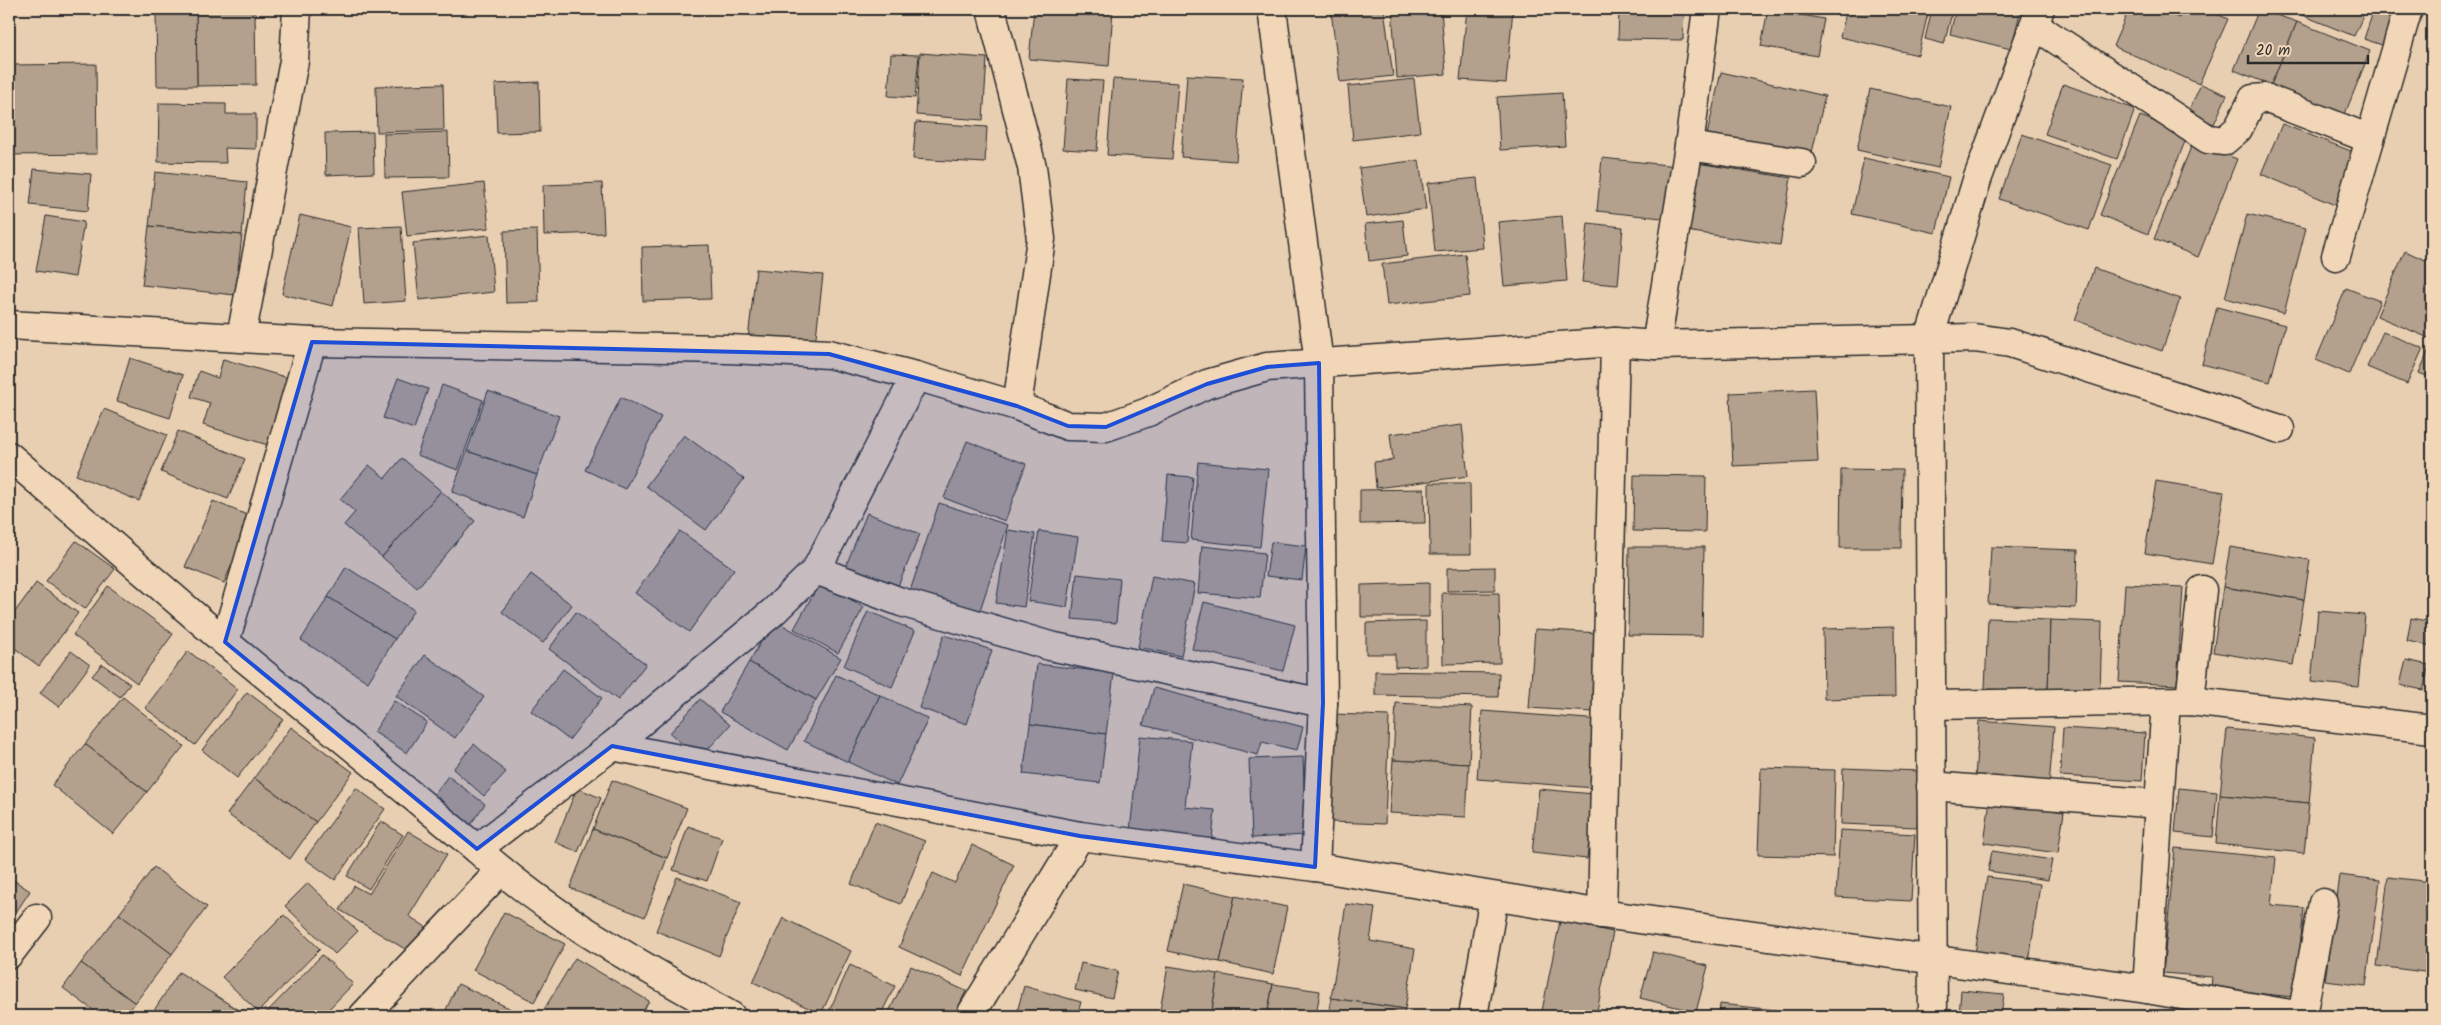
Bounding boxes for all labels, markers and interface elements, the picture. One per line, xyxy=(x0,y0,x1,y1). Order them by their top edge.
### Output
scale bar xyxy=(2248,32,2368,64)
text: 20 m xyxy=(2256,39,2290,63)

